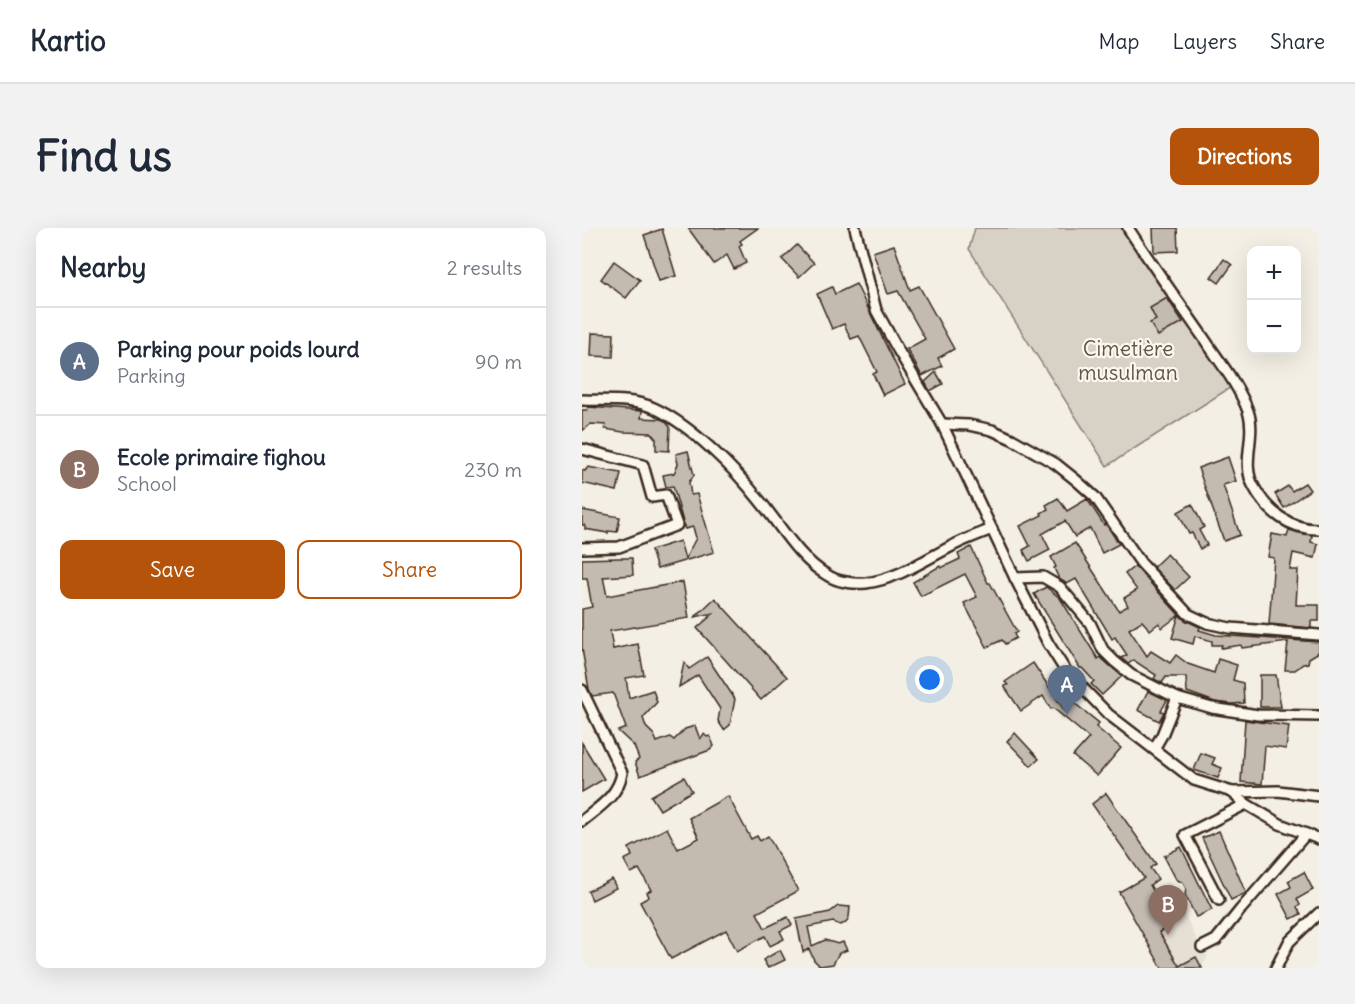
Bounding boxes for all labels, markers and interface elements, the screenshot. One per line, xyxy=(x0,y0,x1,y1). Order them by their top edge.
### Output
text: Kartio xyxy=(30,23,106,59)
text: Map xyxy=(1099,28,1139,55)
text: Layers xyxy=(1172,28,1237,55)
text: Share xyxy=(1270,28,1325,55)
button: Directions xyxy=(1170,128,1319,185)
text: Find us xyxy=(36,130,172,182)
map controls xyxy=(1247,246,1301,354)
button: + xyxy=(1247,246,1301,300)
text: Nearby xyxy=(60,251,146,284)
text: 2 results xyxy=(447,255,522,280)
button: − xyxy=(1247,300,1301,354)
text: Parking pour poids lourd xyxy=(117,335,359,363)
park label: Cimetière musulman xyxy=(1078,335,1178,386)
text: A xyxy=(73,349,86,374)
text: 90 m xyxy=(475,349,522,374)
text: Parking xyxy=(117,363,186,388)
text: Ecole primaire fighou xyxy=(117,443,326,471)
text: B xyxy=(73,457,86,482)
text: 230 m xyxy=(464,457,522,482)
text: School xyxy=(117,471,177,496)
button: Save xyxy=(60,540,285,599)
button: Share xyxy=(297,540,522,599)
your location xyxy=(915,665,944,694)
pin: A xyxy=(1048,666,1086,715)
pin: B xyxy=(1148,886,1188,935)

